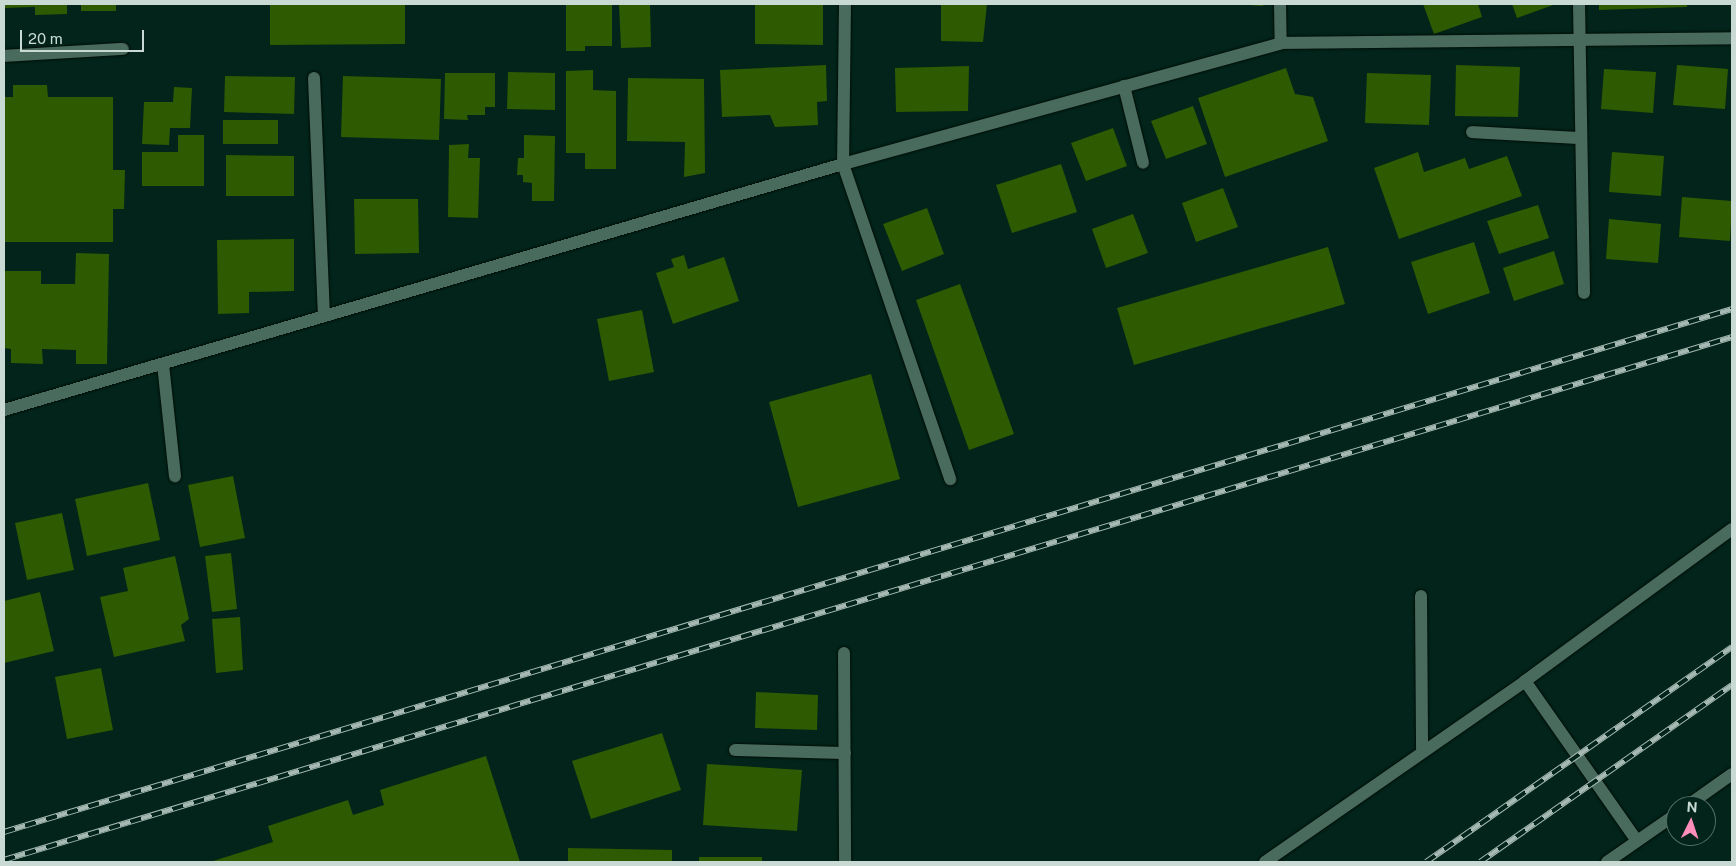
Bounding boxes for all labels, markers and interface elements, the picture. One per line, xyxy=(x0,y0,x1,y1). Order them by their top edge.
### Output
scale bar xyxy=(22,20,146,52)
text: 20 m xyxy=(28,30,63,47)
north arrow xyxy=(1666,796,1716,846)
text: N xyxy=(1686,799,1698,815)

